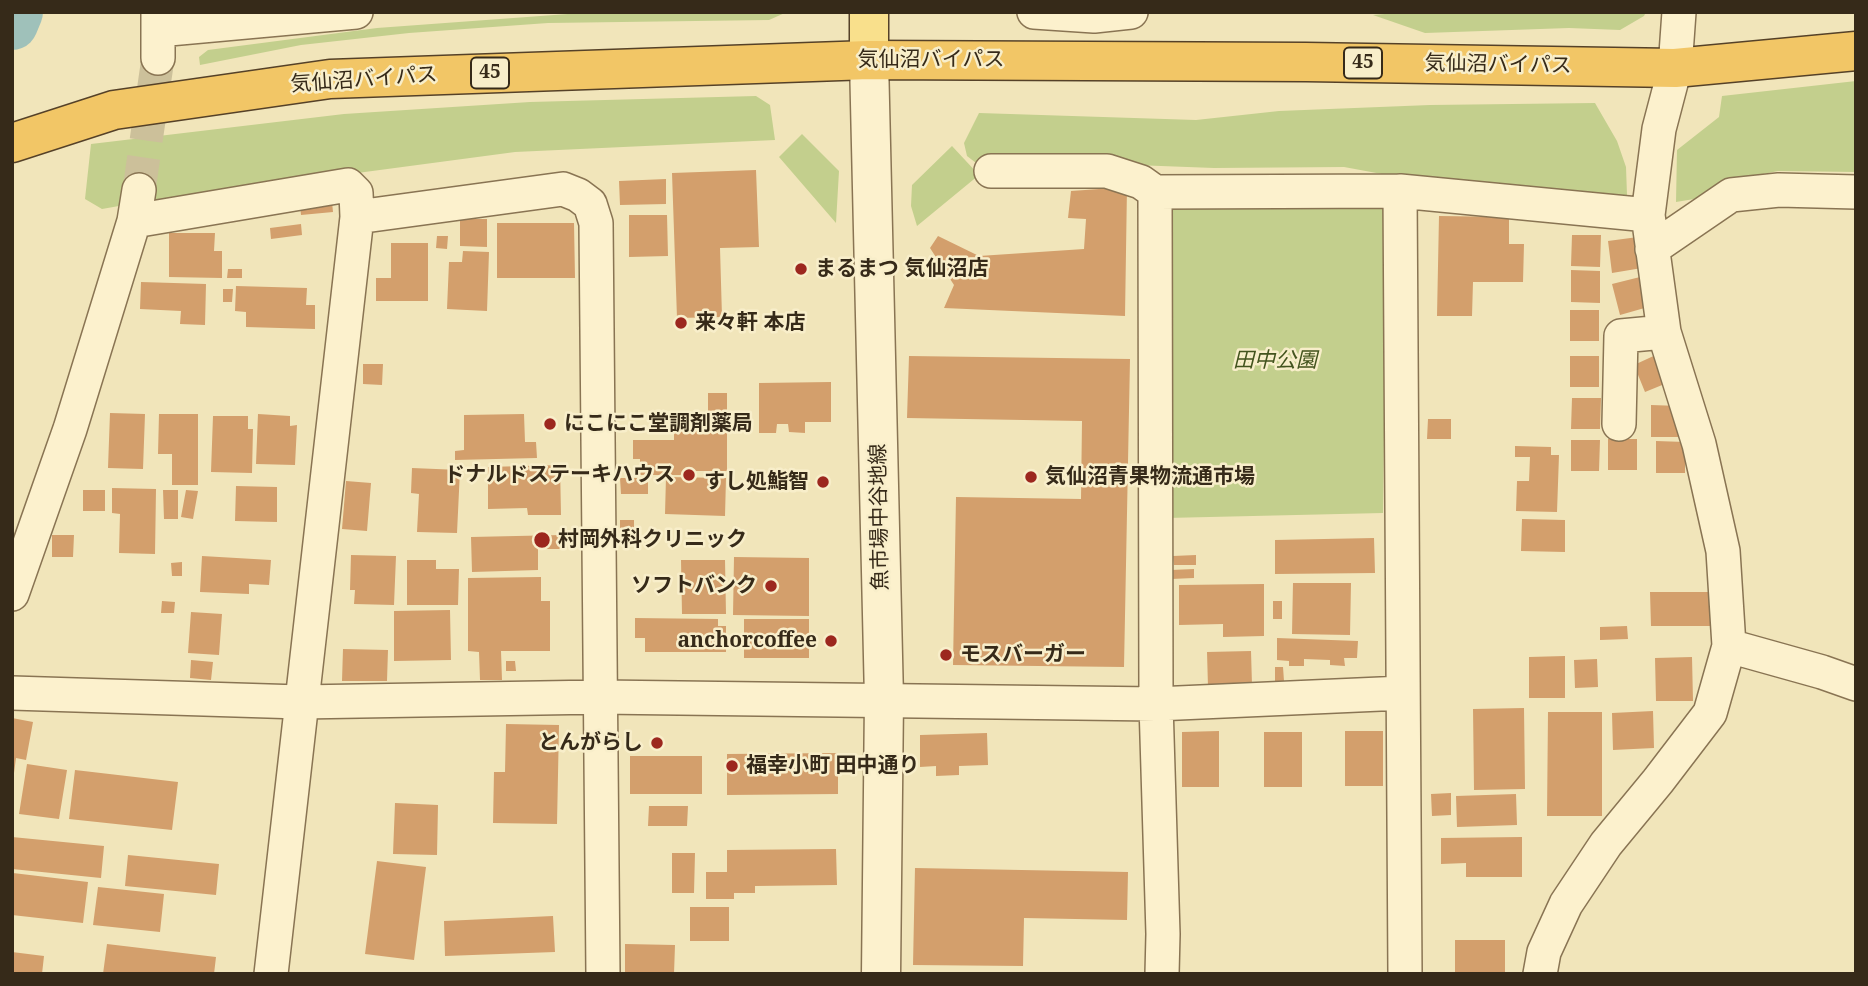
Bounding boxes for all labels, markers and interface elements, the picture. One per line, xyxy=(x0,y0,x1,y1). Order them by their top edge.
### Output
street label: 気仙沼バイパス xyxy=(858,47,1004,73)
road number: 45 xyxy=(1344,48,1382,78)
street label: 気仙沼バイパス xyxy=(1424,51,1572,79)
road number: 45 xyxy=(471,58,509,88)
street label: 気仙沼バイパス xyxy=(290,62,438,98)
place label: まるまつ 気仙沼店 xyxy=(815,256,988,282)
marker: まるまつ 気仙沼店 xyxy=(793,261,809,277)
place label: 来々軒 本店 xyxy=(695,310,805,336)
marker: 来々軒 本店 xyxy=(673,315,689,331)
park label: 田中公園 xyxy=(1233,348,1317,374)
place label: にこにこ堂調剤薬局 xyxy=(564,411,753,437)
marker: にこにこ堂調剤薬局 xyxy=(542,416,558,432)
street label: 魚市場中谷地線 xyxy=(866,443,894,591)
place label: ドナルドステーキハウス xyxy=(444,462,675,488)
place label: 気仙沼青果物流通市場 xyxy=(1045,464,1255,490)
marker: ドナルドステーキハウス xyxy=(681,467,697,483)
place label: すし処鮨智 xyxy=(704,469,809,495)
marker: 気仙沼青果物流通市場 xyxy=(1023,469,1039,485)
marker: すし処鮨智 xyxy=(815,474,831,490)
place label: 村岡外科クリニック xyxy=(558,527,747,553)
marker: 村岡外科クリニック xyxy=(532,530,552,550)
place label: ソフトバンク xyxy=(631,573,757,599)
marker: ソフトバンク xyxy=(763,578,779,594)
place label: anchorcoffee xyxy=(677,628,817,654)
marker: anchorcoffee xyxy=(823,633,839,649)
place label: モスバーガー xyxy=(960,642,1086,668)
marker: モスバーガー xyxy=(938,647,954,663)
place label: とんがらし xyxy=(538,730,643,756)
marker: とんがらし xyxy=(649,735,665,751)
place label: 福幸小町 田中通り xyxy=(746,753,919,779)
marker: 福幸小町 田中通り xyxy=(724,758,740,774)

